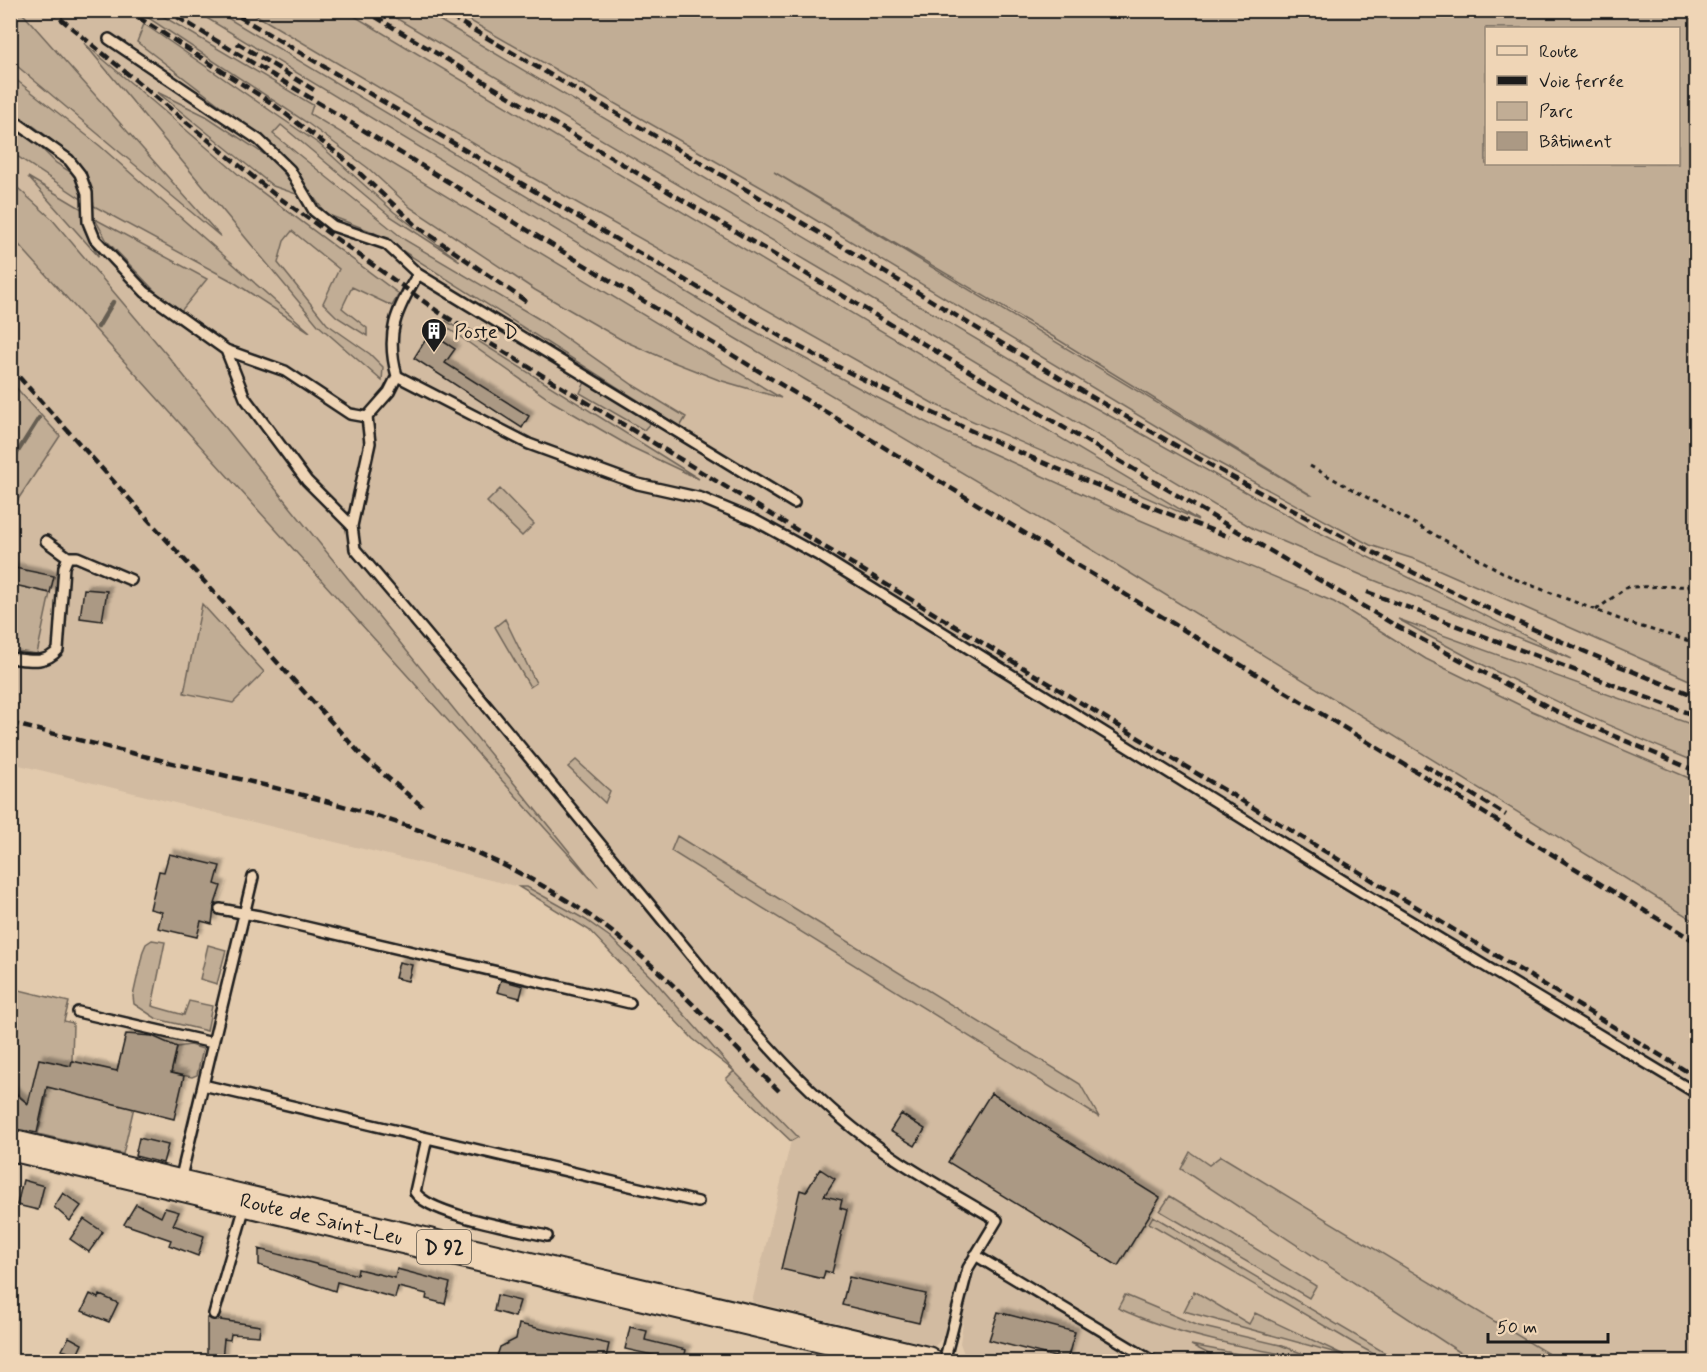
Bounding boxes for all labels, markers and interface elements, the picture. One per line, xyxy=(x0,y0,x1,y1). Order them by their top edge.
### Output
legend xyxy=(1485,27,1680,165)
text: Route xyxy=(1539,40,1578,64)
text: Voie ferrée xyxy=(1539,70,1624,94)
text: Parc xyxy=(1539,100,1573,124)
text: Bâtiment xyxy=(1539,130,1612,154)
building icon: Poste D xyxy=(419,316,449,354)
place label: Poste D xyxy=(454,318,518,346)
street label: Route de Saint-Leu xyxy=(237,1187,406,1252)
road number: D 92 xyxy=(417,1230,471,1264)
scale bar xyxy=(1488,1306,1608,1344)
text: 50 m xyxy=(1497,1316,1537,1340)

